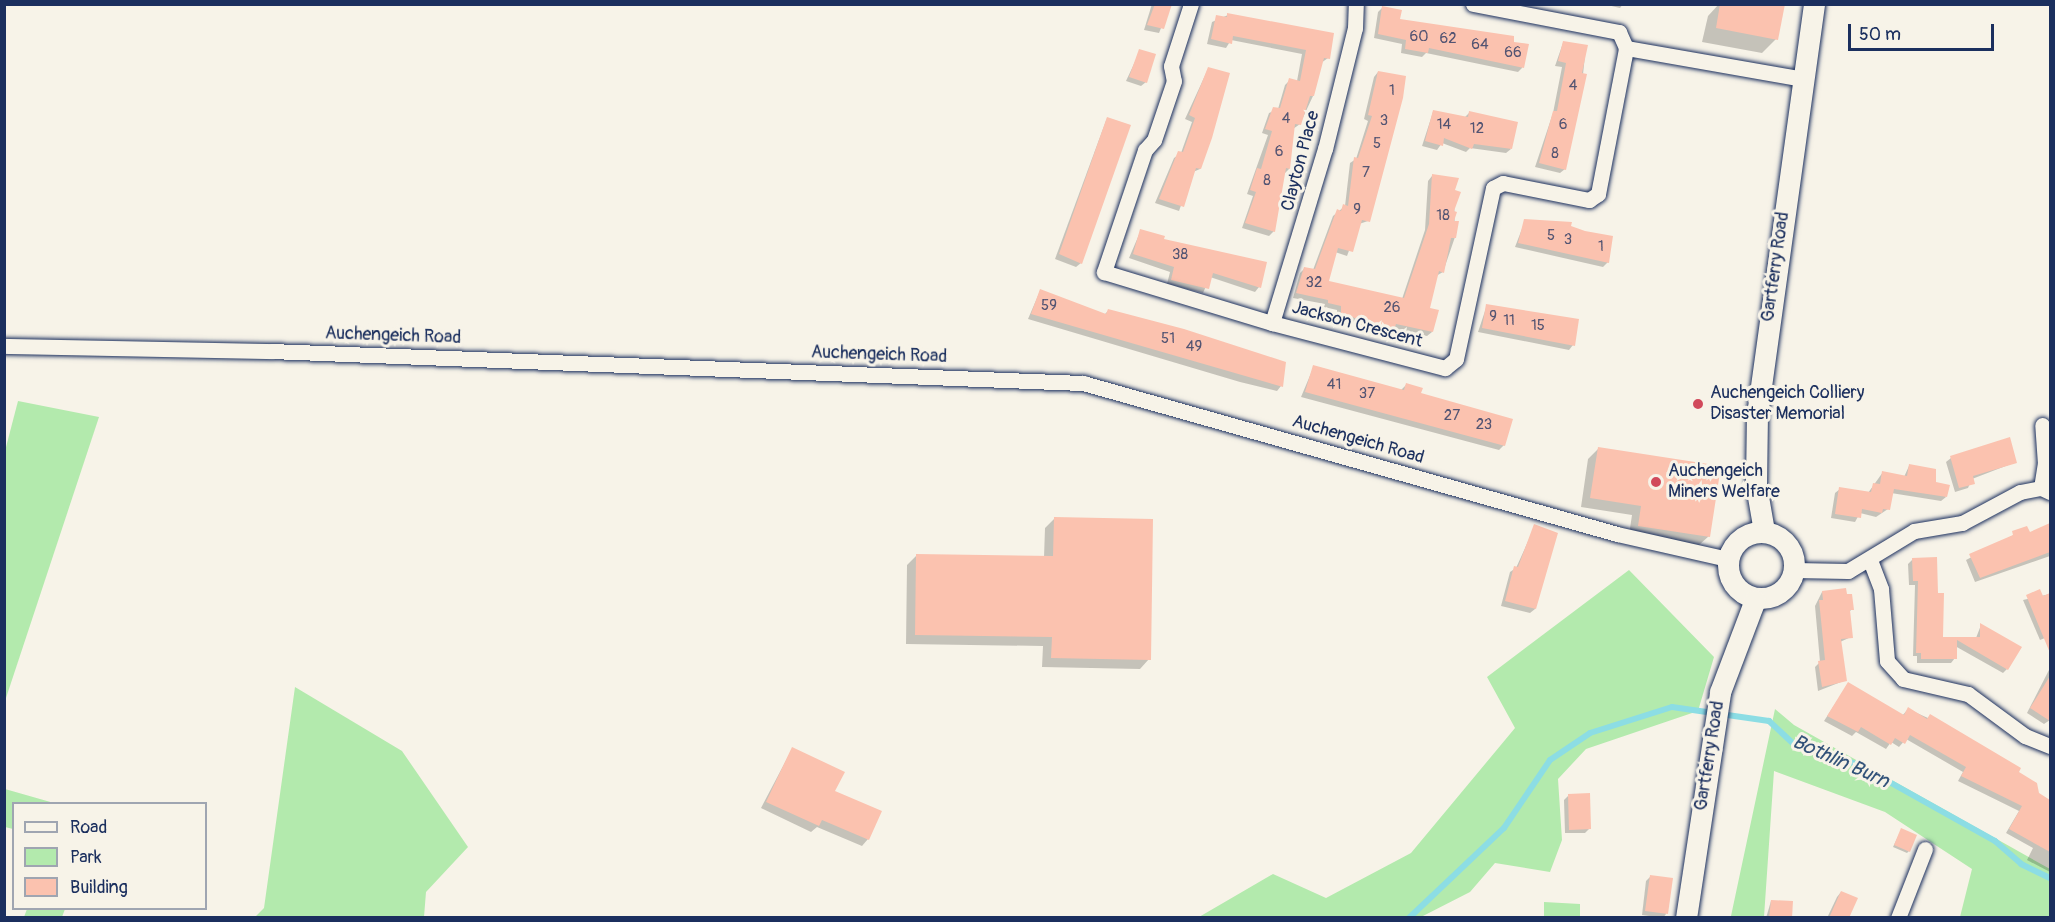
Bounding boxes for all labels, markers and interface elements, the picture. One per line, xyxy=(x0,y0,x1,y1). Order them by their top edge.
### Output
scale bar xyxy=(1851,12,1996,50)
text: 50 m xyxy=(1859,23,1901,46)
house number: 60 xyxy=(1410,28,1428,46)
house number: 62 xyxy=(1439,30,1457,48)
house number: 64 xyxy=(1471,36,1489,54)
house number: 66 xyxy=(1504,44,1522,62)
house number: 4 xyxy=(1569,77,1577,95)
house number: 1 xyxy=(1389,82,1395,100)
street label: Clayton Place xyxy=(1277,109,1325,213)
house number: 4 xyxy=(1282,110,1290,128)
house number: 3 xyxy=(1380,112,1388,130)
house number: 14 xyxy=(1437,116,1451,134)
house number: 6 xyxy=(1559,116,1567,134)
house number: 12 xyxy=(1470,120,1484,138)
house number: 5 xyxy=(1373,135,1381,153)
house number: 6 xyxy=(1275,143,1283,161)
house number: 8 xyxy=(1551,145,1559,163)
house number: 7 xyxy=(1362,164,1370,182)
house number: 8 xyxy=(1263,172,1271,190)
house number: 9 xyxy=(1353,201,1361,219)
house number: 18 xyxy=(1436,207,1450,225)
street label: Gartferry Road xyxy=(1758,211,1794,323)
house number: 5 xyxy=(1547,227,1555,245)
house number: 3 xyxy=(1564,231,1572,249)
house number: 1 xyxy=(1598,238,1604,256)
house number: 38 xyxy=(1172,246,1188,264)
house number: 32 xyxy=(1306,274,1322,292)
house number: 59 xyxy=(1041,297,1057,315)
street label: Jackson Crescent xyxy=(1289,297,1425,353)
house number: 26 xyxy=(1383,299,1401,317)
house number: 9 xyxy=(1489,308,1497,326)
house number: 11 xyxy=(1503,312,1515,330)
house number: 15 xyxy=(1531,317,1545,335)
street label: Auchengeich Road xyxy=(325,323,461,349)
house number: 51 xyxy=(1161,330,1175,348)
house number: 49 xyxy=(1186,338,1202,356)
street label: Auchengeich Road xyxy=(811,342,947,368)
house number: 41 xyxy=(1327,376,1341,394)
place label: Auchengeich Colliery Disaster Memorial xyxy=(1710,383,1864,426)
house number: 37 xyxy=(1359,385,1375,403)
marker: Auchengeich Colliery Disaster Memorial xyxy=(1691,397,1705,411)
house number: 27 xyxy=(1444,407,1460,425)
street label: Auchengeich Road xyxy=(1290,411,1426,469)
house number: 23 xyxy=(1476,416,1492,434)
place label: Auchengeich Miners Welfare xyxy=(1668,461,1780,504)
marker: Auchengeich Miners Welfare xyxy=(1649,475,1663,489)
street label: Gartferry Road xyxy=(1691,700,1729,812)
water label: Bothlin Burn xyxy=(1789,729,1893,793)
legend xyxy=(12,802,207,910)
text: Road xyxy=(70,816,107,839)
text: Park xyxy=(70,846,102,869)
text: Building xyxy=(70,876,128,899)

